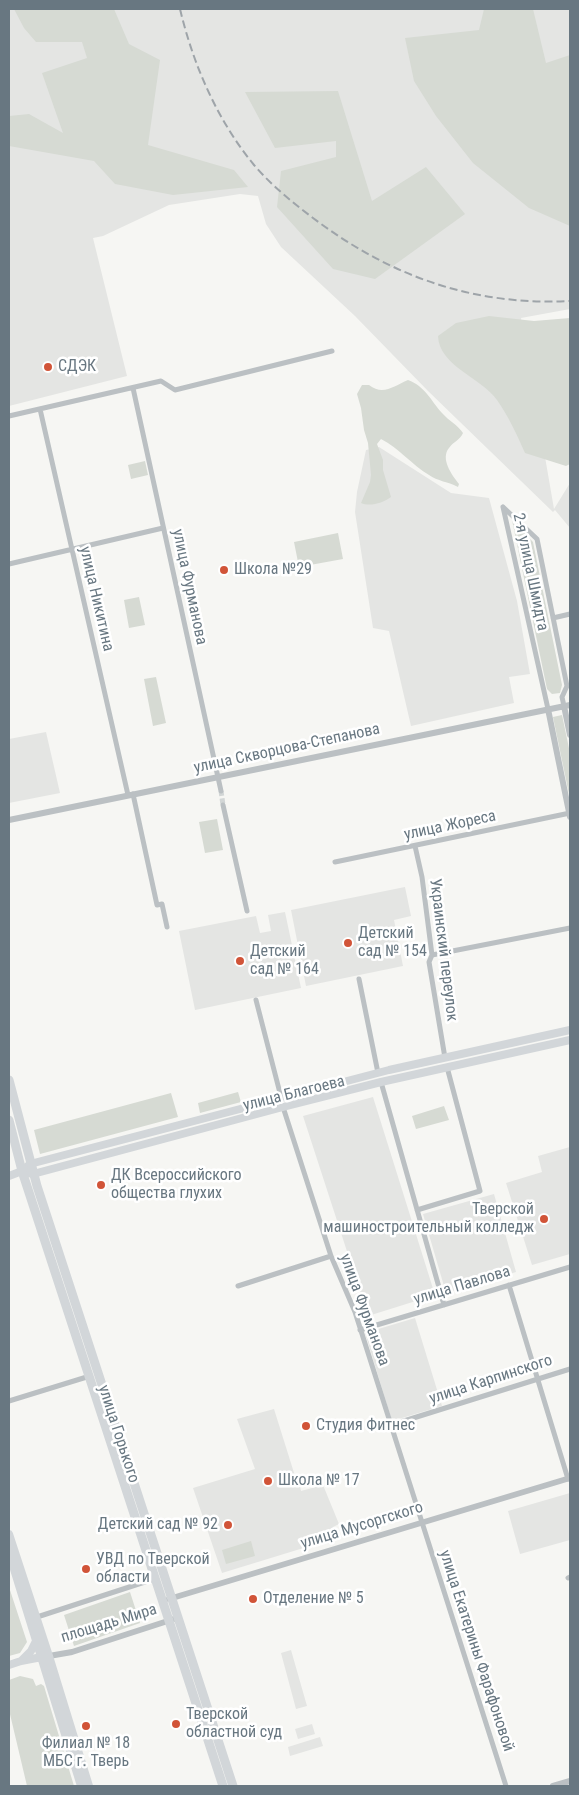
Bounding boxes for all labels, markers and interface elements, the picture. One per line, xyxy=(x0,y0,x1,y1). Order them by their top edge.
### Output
place label: СДЭК xyxy=(58,357,96,377)
marker: СДЭК xyxy=(42,361,54,373)
street label: 2-я улица Шмидта xyxy=(508,511,552,633)
street label: улица Фурманова xyxy=(167,527,211,647)
street label: улица Никитина xyxy=(75,545,117,653)
place label: Школа №29 xyxy=(234,560,312,580)
marker: Школа №29 xyxy=(218,564,230,576)
street label: улица Скворцова-Степанова xyxy=(192,720,382,778)
street label: улица Жореса xyxy=(402,807,498,845)
street label: Украинский переулок xyxy=(425,878,461,1022)
place label: Детский сад № 154 xyxy=(358,924,427,962)
marker: Детский сад № 154 xyxy=(342,937,354,949)
place label: Детский сад № 164 xyxy=(250,942,319,980)
marker: Детский сад № 164 xyxy=(234,955,246,967)
street label: улица Благоева xyxy=(241,1072,347,1116)
place label: ДК Всероссийского общества глухих xyxy=(111,1166,242,1204)
marker: ДК Всероссийского общества глухих xyxy=(95,1179,107,1191)
place label: Тверской машиностроительный колледж xyxy=(323,1200,534,1238)
marker: Тверской машиностроительный колледж xyxy=(538,1213,550,1225)
street label: улица Фурманова xyxy=(335,1251,393,1369)
street label: улица Павлова xyxy=(411,1262,513,1310)
street label: улица Карпинского xyxy=(427,1351,555,1409)
street label: улица Горького xyxy=(93,1383,143,1485)
place label: Студия Фитнес xyxy=(316,1416,415,1436)
marker: Студия Фитнес xyxy=(300,1420,312,1432)
place label: Школа № 17 xyxy=(278,1471,360,1491)
marker: Школа № 17 xyxy=(262,1475,274,1487)
street label: улица Мусоргского xyxy=(299,1498,425,1554)
place label: Детский сад № 92 xyxy=(98,1515,218,1535)
marker: Детский сад № 92 xyxy=(222,1519,234,1531)
street label: улица Екатерины Фарафоновой xyxy=(434,1548,518,1754)
place label: УВД по Тверской области xyxy=(96,1550,210,1588)
marker: УВД по Тверской области xyxy=(80,1563,92,1575)
place label: Отделение № 5 xyxy=(263,1589,364,1609)
marker: Отделение № 5 xyxy=(247,1593,259,1605)
street label: площадь Мира xyxy=(59,1600,159,1648)
place label: Тверской областной суд xyxy=(186,1705,282,1743)
marker: Тверской областной суд xyxy=(170,1718,182,1730)
marker: Филиал № 18 МБС г. Тверь xyxy=(80,1720,92,1732)
place label: Филиал № 18 МБС г. Тверь xyxy=(42,1734,130,1772)

